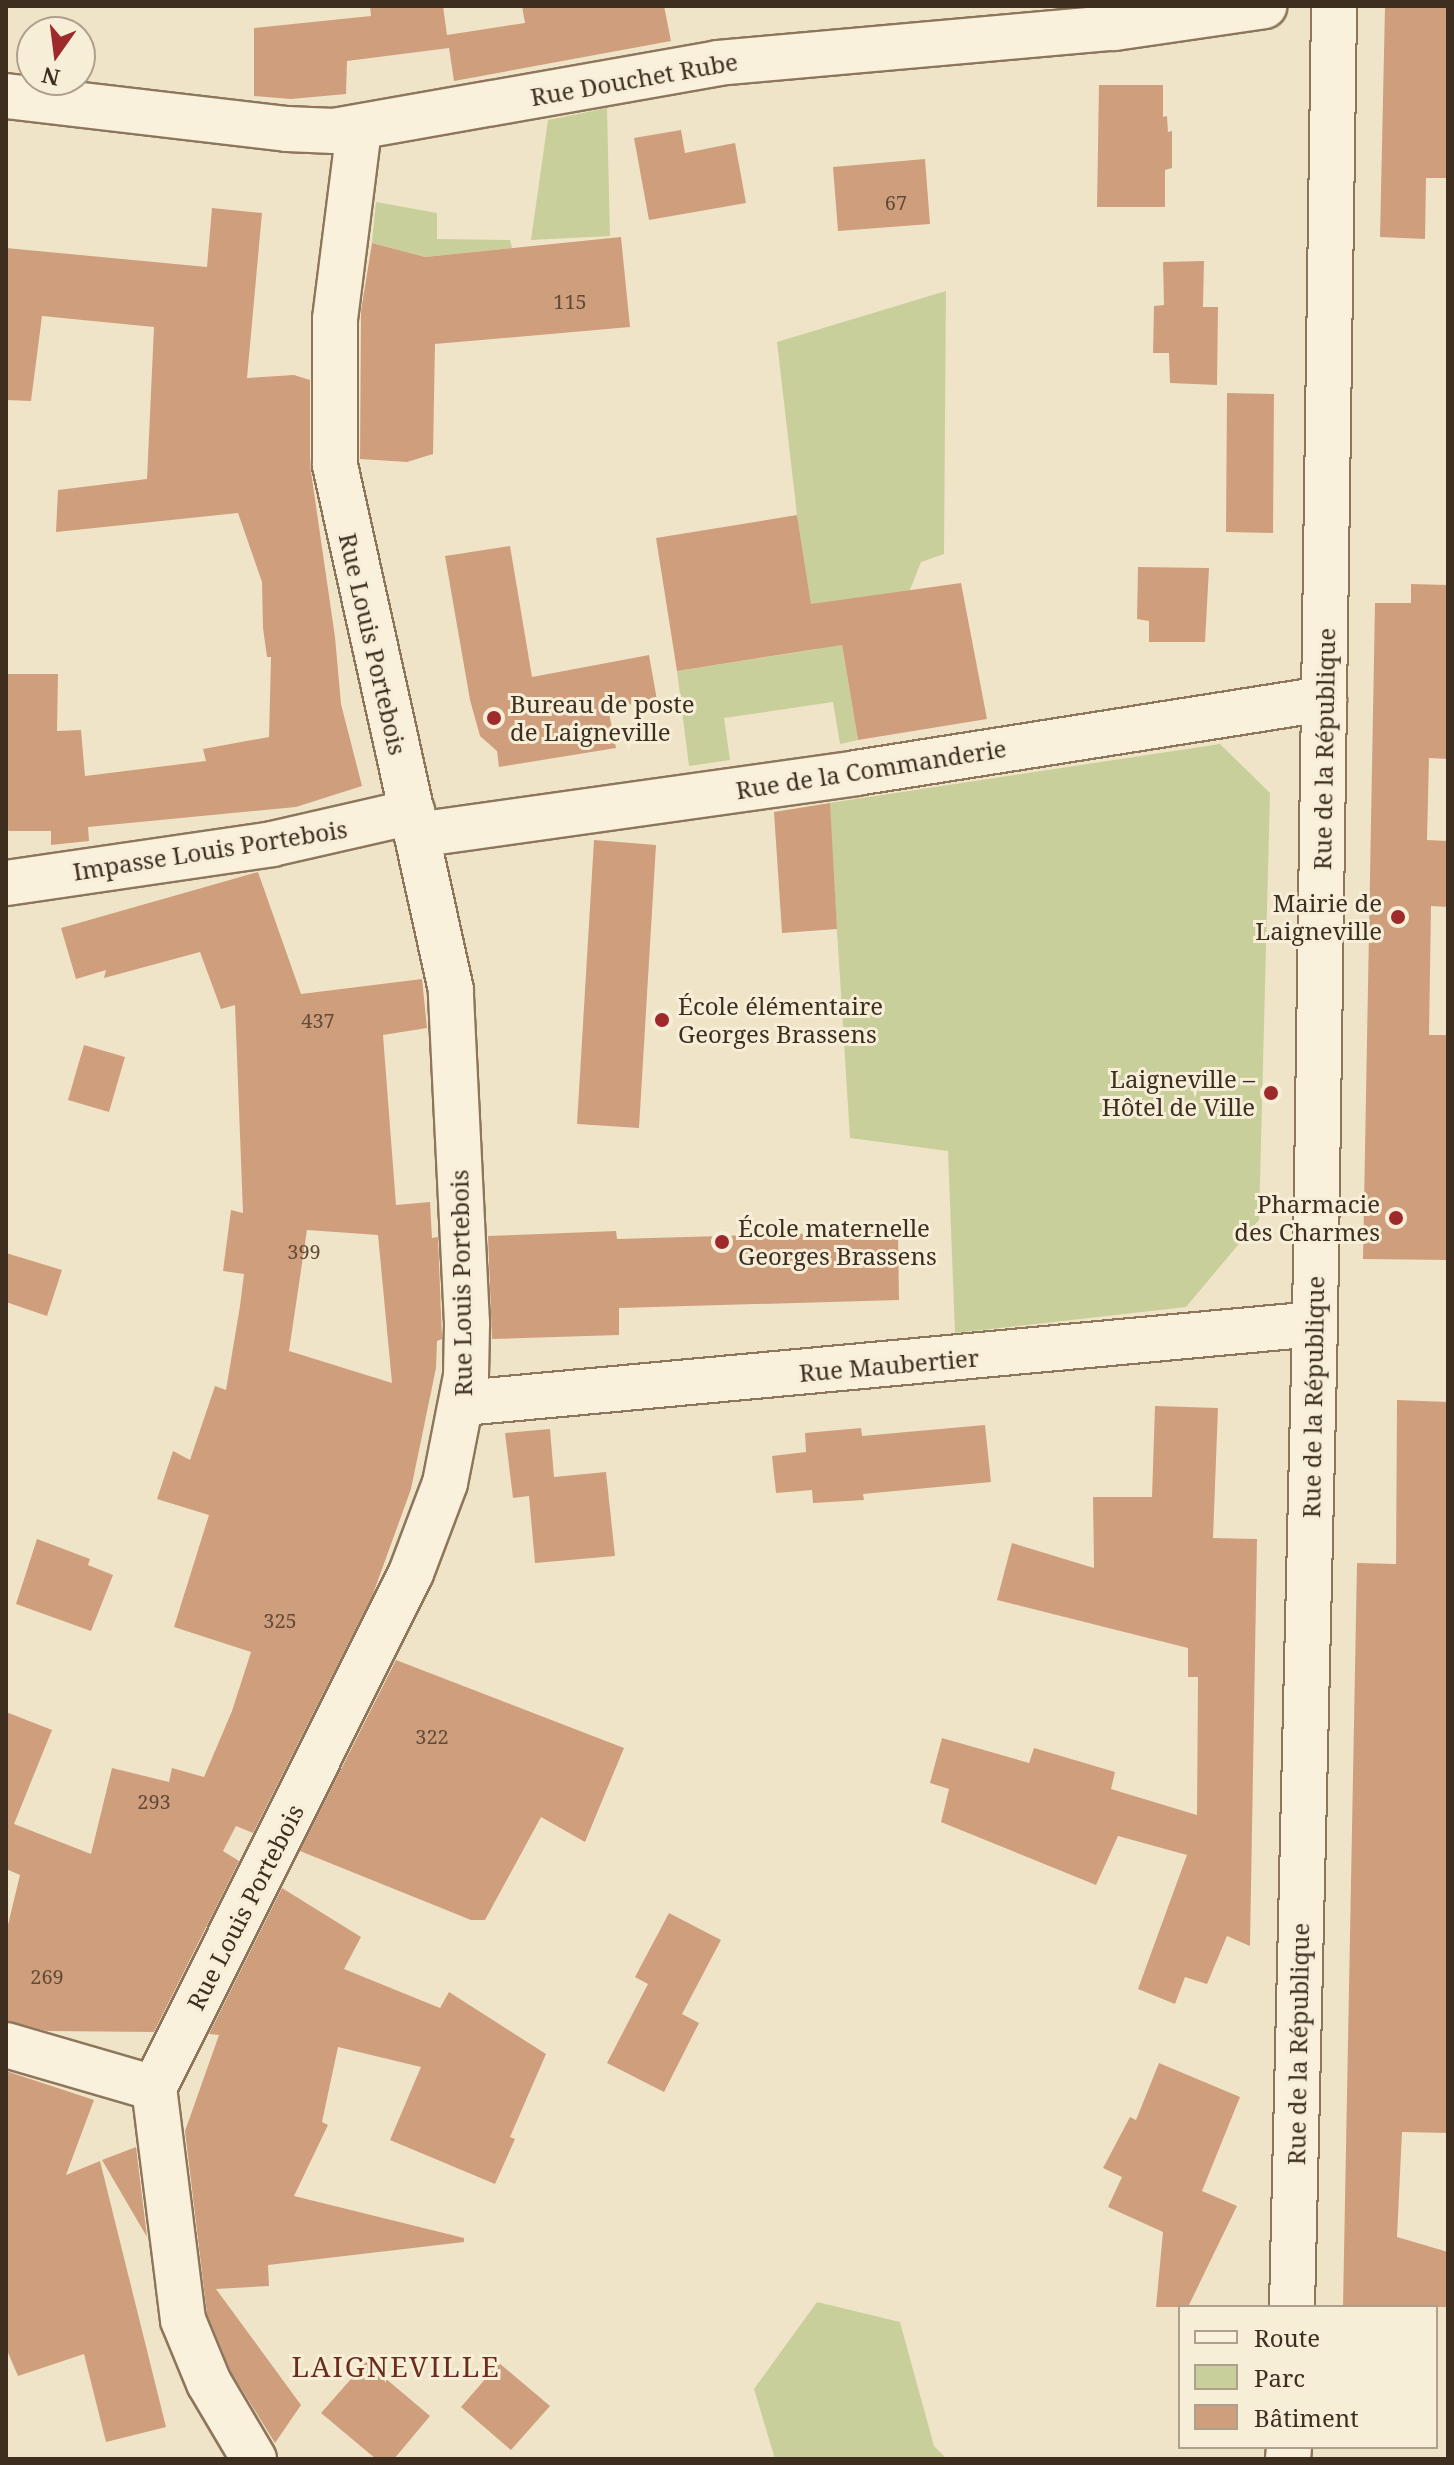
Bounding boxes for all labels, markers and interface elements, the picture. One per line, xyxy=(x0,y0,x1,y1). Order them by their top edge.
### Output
north arrow xyxy=(16,16,96,96)
street label: Rue Douchet Rube xyxy=(528,47,740,111)
text: N xyxy=(39,61,63,94)
house number: 67 xyxy=(885,190,907,214)
house number: 115 xyxy=(553,289,587,313)
street label: Rue Louis Portebois xyxy=(333,530,413,758)
street label: Rue de la République xyxy=(1307,628,1341,870)
place label: Bureau de poste de Laigneville xyxy=(510,690,695,746)
marker: Bureau de poste de Laigneville xyxy=(485,709,503,727)
street label: Rue de la Commanderie xyxy=(734,733,1008,805)
street label: Impasse Louis Portebois xyxy=(71,814,349,886)
place label: Mairie de Laigneville xyxy=(1255,889,1382,945)
marker: Mairie de Laigneville xyxy=(1389,908,1407,926)
place label: École élémentaire Georges Brassens xyxy=(678,992,883,1048)
house number: 437 xyxy=(301,1008,335,1032)
marker: École élémentaire Georges Brassens xyxy=(653,1011,671,1029)
place label: Laigneville – Hôtel de Ville xyxy=(1102,1065,1255,1121)
marker: Laigneville – Hôtel de Ville xyxy=(1262,1084,1280,1102)
street label: Rue Louis Portebois xyxy=(445,1169,477,1397)
place label: Pharmacie des Charmes xyxy=(1234,1190,1380,1246)
marker: Pharmacie des Charmes xyxy=(1387,1209,1405,1227)
place label: École maternelle Georges Brassens xyxy=(738,1214,937,1270)
marker: École maternelle Georges Brassens xyxy=(713,1233,731,1251)
house number: 399 xyxy=(287,1239,321,1263)
street label: Rue de la République xyxy=(1296,1276,1330,1518)
street label: Rue Maubertier xyxy=(798,1343,980,1387)
house number: 325 xyxy=(263,1608,297,1632)
house number: 322 xyxy=(415,1724,449,1748)
house number: 293 xyxy=(137,1789,171,1813)
street label: Rue Louis Portebois xyxy=(181,1799,309,2015)
street label: Rue de la République xyxy=(1281,1923,1315,2165)
house number: 269 xyxy=(30,1964,64,1988)
legend xyxy=(1178,2305,1438,2449)
text: Route xyxy=(1254,2321,1320,2354)
district label: LAIGNEVILLE xyxy=(291,2349,501,2383)
text: Parc xyxy=(1254,2361,1305,2394)
text: Bâtiment xyxy=(1254,2401,1359,2434)

